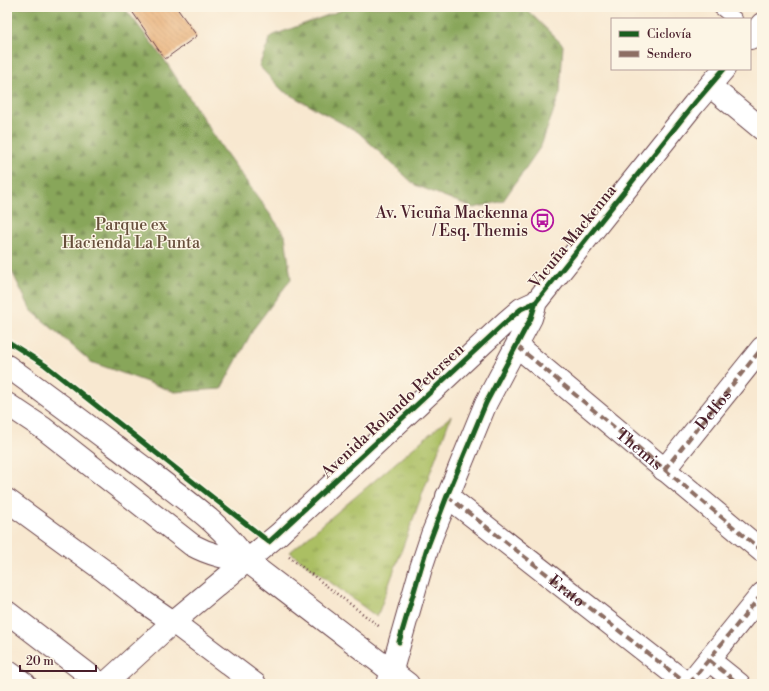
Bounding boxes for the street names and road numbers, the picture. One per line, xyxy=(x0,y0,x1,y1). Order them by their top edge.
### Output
street label: Vicuña Mackenna xyxy=(524,180,621,293)
street label: Avenida Rolando Petersen xyxy=(316,339,469,483)
street label: Delfos xyxy=(691,385,736,434)
street label: Themis xyxy=(612,424,667,475)
street label: Erato xyxy=(545,571,589,612)

